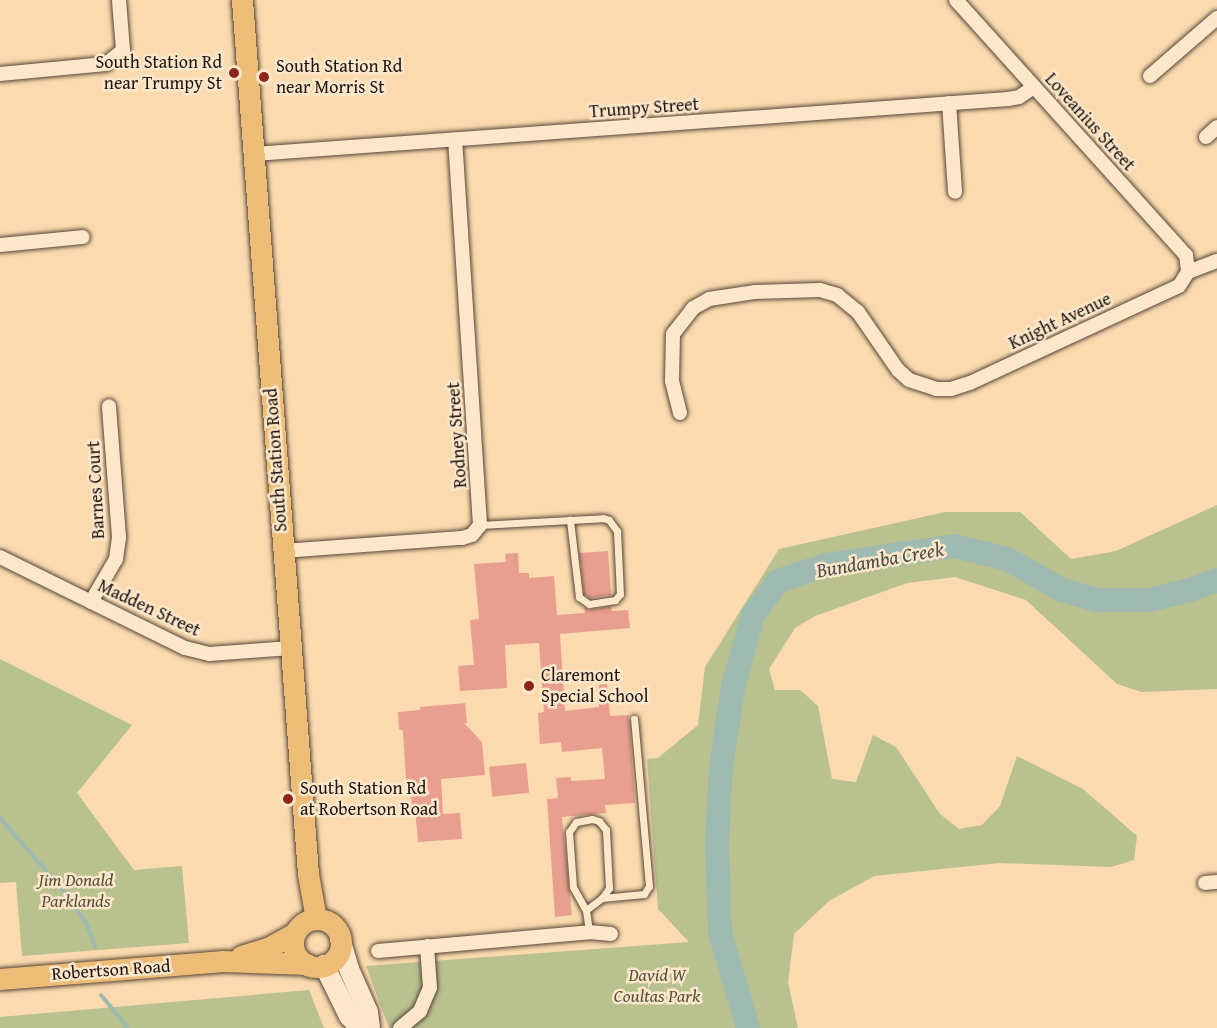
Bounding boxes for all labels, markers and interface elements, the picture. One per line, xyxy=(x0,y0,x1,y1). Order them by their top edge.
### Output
place label: South Station Rd near Trumpy St xyxy=(96,52,222,94)
place label: South Station Rd near Morris St xyxy=(276,56,402,98)
marker: South Station Rd near Trumpy St xyxy=(227,66,241,80)
street label: Loveanius Street xyxy=(1040,68,1140,176)
marker: South Station Rd near Morris St xyxy=(257,70,271,84)
street label: Trumpy Street xyxy=(588,93,700,123)
street label: Knight Avenue xyxy=(1005,288,1115,354)
street label: Rodney Street xyxy=(443,381,471,489)
street label: South Station Road xyxy=(260,387,292,533)
street label: Barnes Court xyxy=(83,440,109,540)
water label: Bundamba Creek xyxy=(814,536,946,582)
street label: Madden Street xyxy=(94,575,204,641)
place label: Claremont Special School xyxy=(541,665,649,708)
marker: Claremont Special School xyxy=(522,679,536,693)
place label: South Station Rd at Robertson Road xyxy=(300,778,438,820)
marker: South Station Rd at Robertson Road xyxy=(281,792,295,806)
park label: Jim Donald Parklands xyxy=(39,870,113,912)
street label: Robertson Road xyxy=(51,955,171,985)
park label: David W Coultas Park xyxy=(614,965,700,1008)

